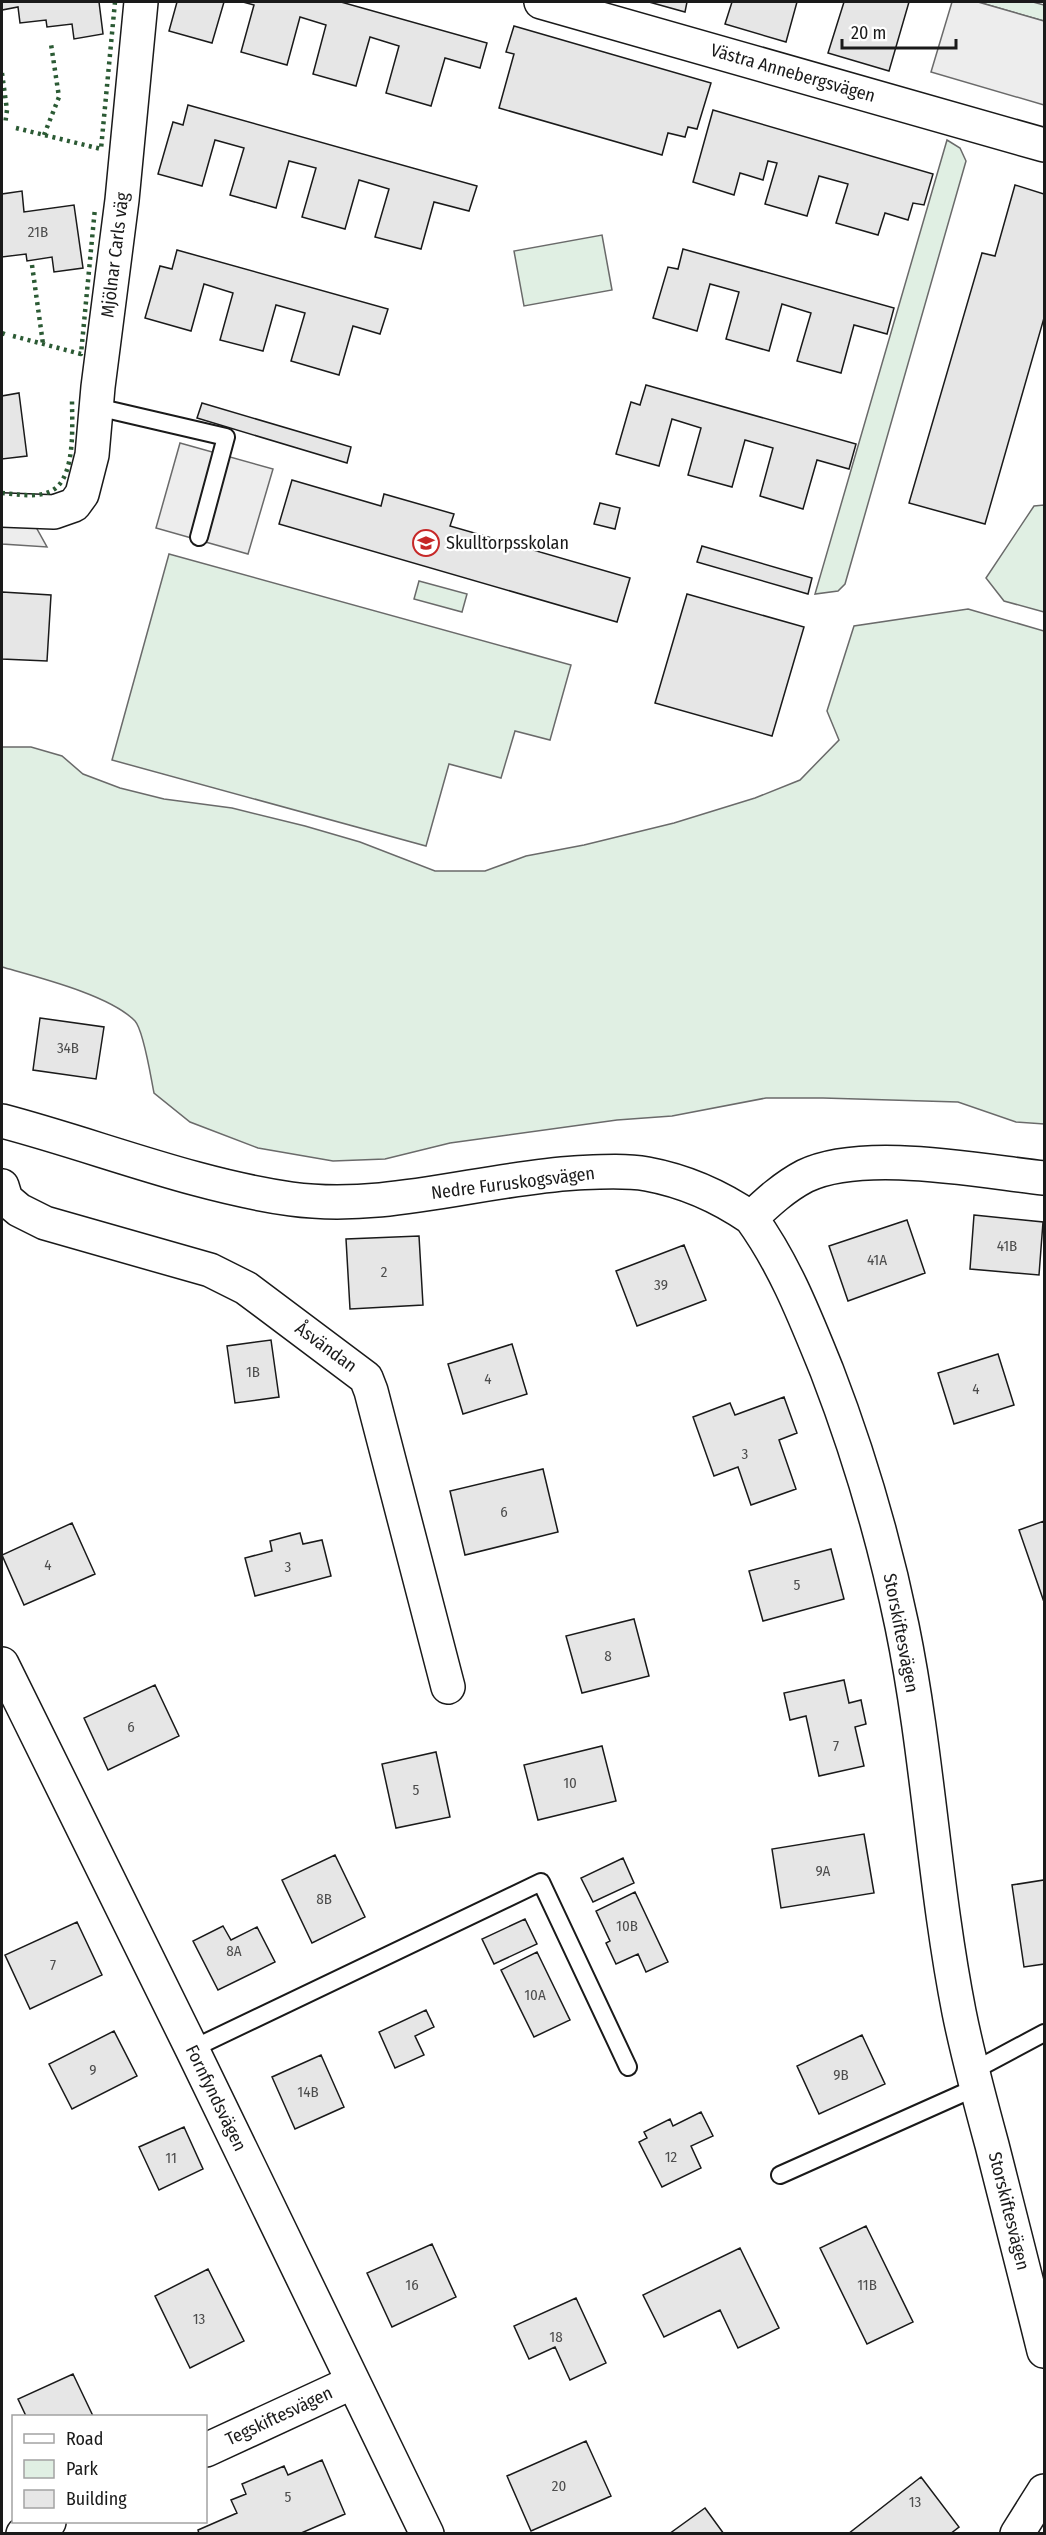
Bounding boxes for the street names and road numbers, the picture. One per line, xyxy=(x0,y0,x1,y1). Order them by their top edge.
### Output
street label: Västra Annebergsvägen xyxy=(708,39,878,107)
street label: Mjölnar Carls väg xyxy=(96,191,134,319)
street label: Nedre Furuskogsvägen xyxy=(430,1162,596,1204)
street label: Åsvändan xyxy=(291,1316,362,1377)
street label: Storskiftesvägen xyxy=(879,1571,923,1695)
street label: Fornfyndsvägen xyxy=(181,2041,251,2155)
street label: Storskiftesvägen xyxy=(984,2150,1034,2272)
street label: Tegskiftesvägen xyxy=(222,2382,336,2450)

